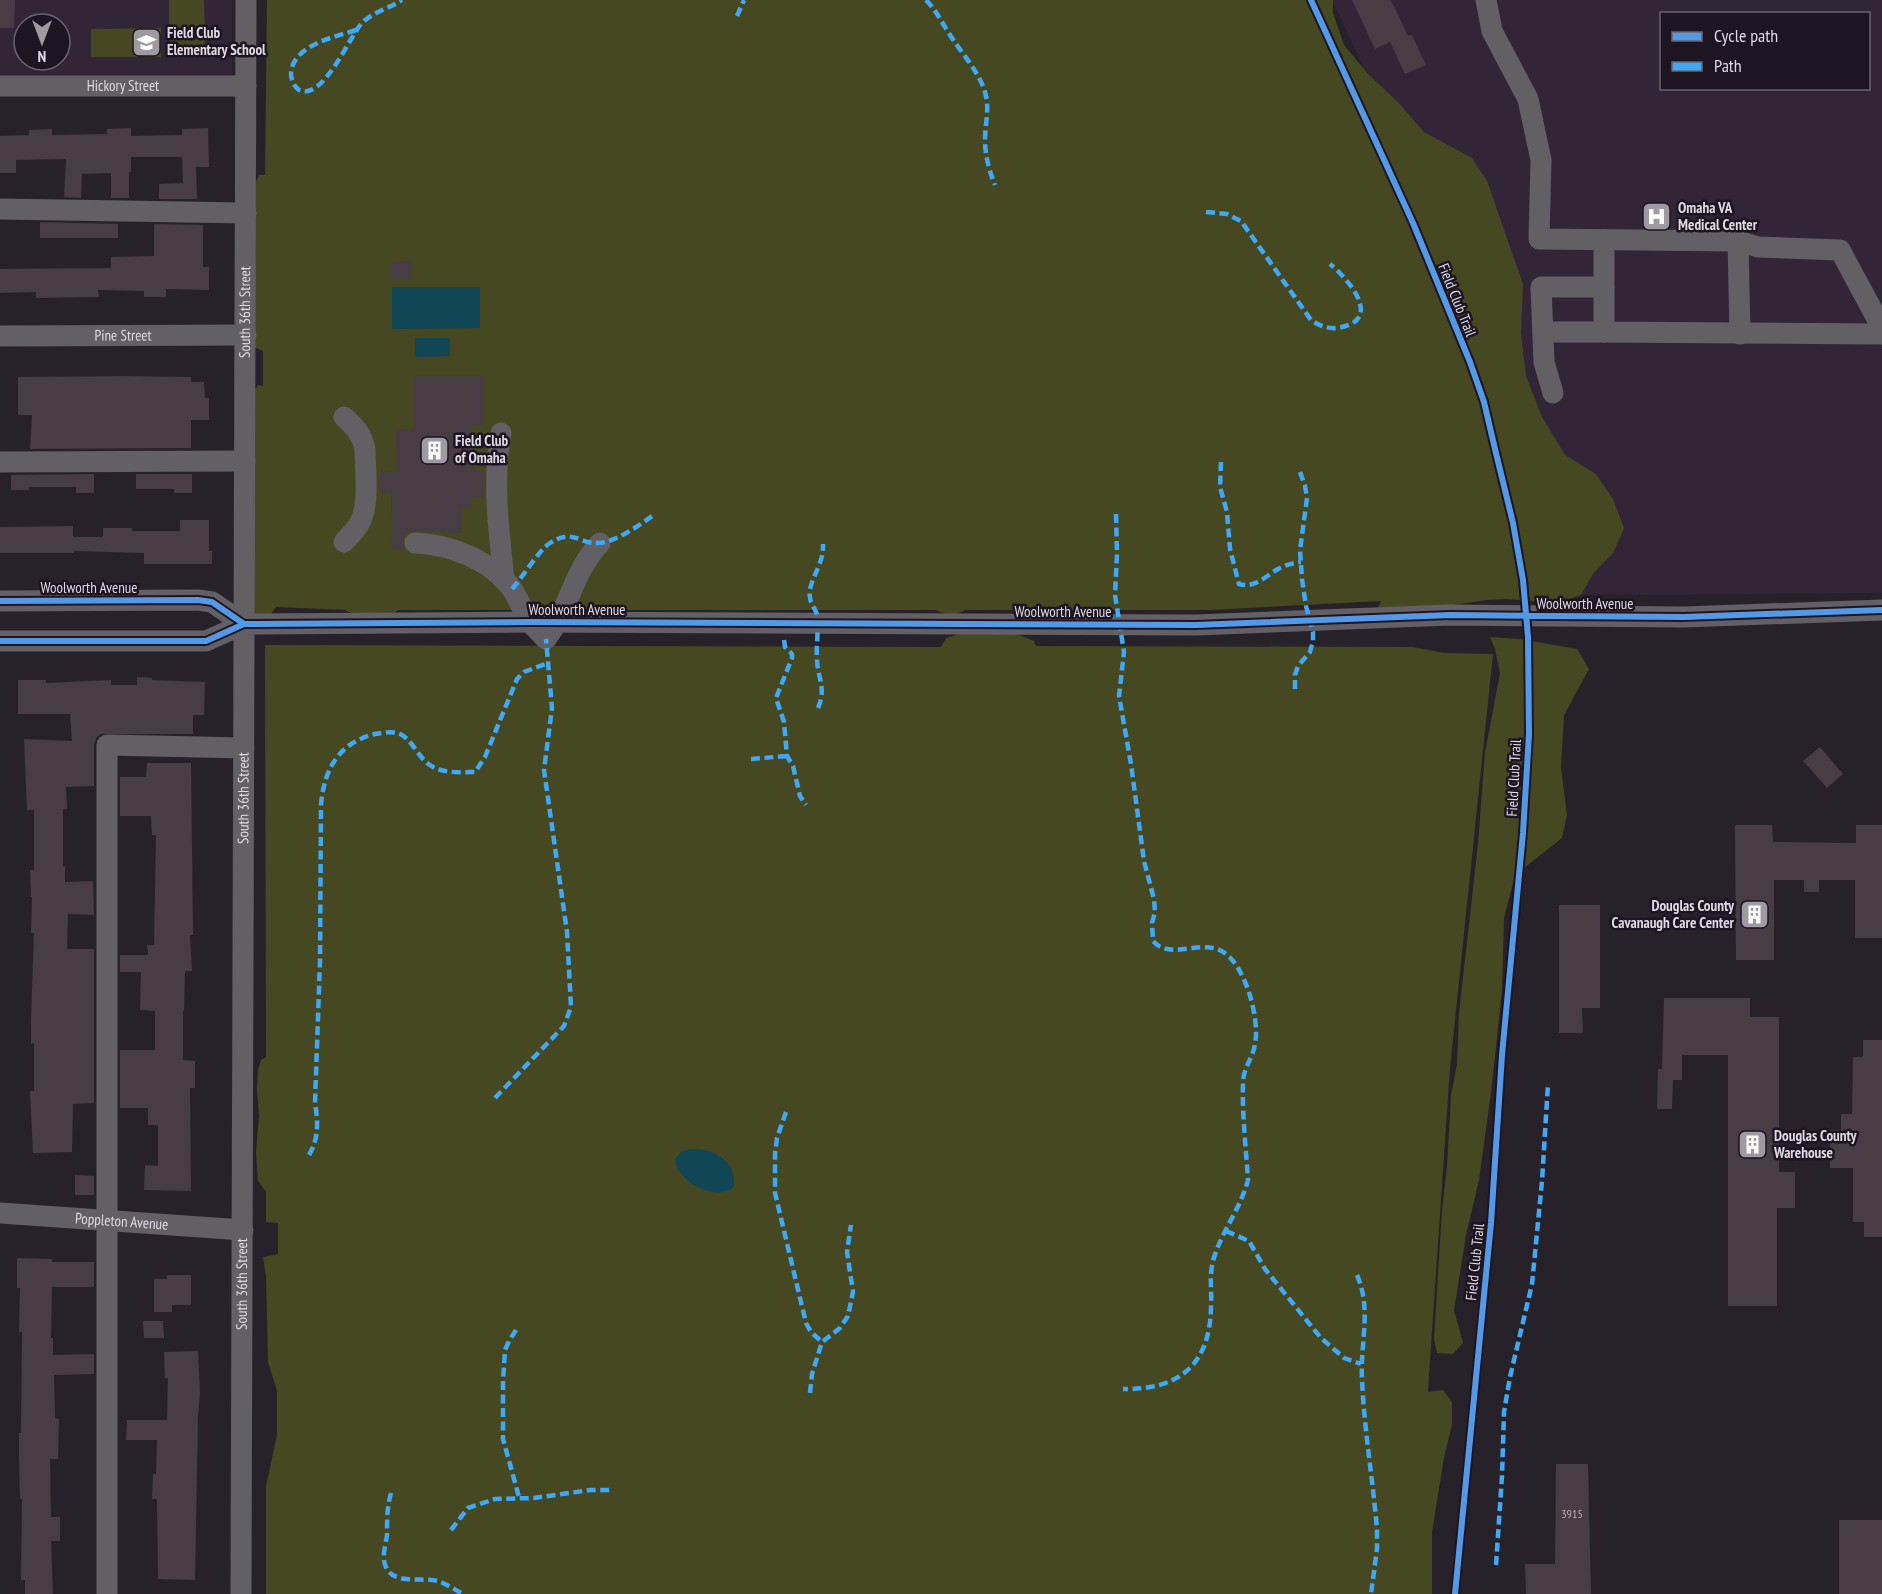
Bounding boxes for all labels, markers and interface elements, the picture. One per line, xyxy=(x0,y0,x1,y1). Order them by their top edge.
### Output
north arrow xyxy=(12,12,72,72)
legend xyxy=(1660,12,1870,90)
place label: Field Club Elementary School xyxy=(167,23,266,59)
text: Cycle path xyxy=(1714,24,1778,47)
school or university icon: Field Club Elementary School xyxy=(130,26,162,58)
text: N xyxy=(38,47,46,67)
text: Path xyxy=(1714,54,1742,77)
street label: Hickory Street xyxy=(87,76,159,95)
place label: Omaha VA Medical Center xyxy=(1678,198,1758,234)
hospital icon: Omaha VA Medical Center xyxy=(1641,201,1673,233)
street label: Field Club Trail xyxy=(1434,260,1481,340)
street label: South 36th Street xyxy=(235,266,254,358)
street label: Pine Street xyxy=(94,325,152,345)
place label: Field Club of Omaha xyxy=(455,431,508,467)
building icon: Field Club of Omaha xyxy=(418,434,450,466)
street label: Woolworth Avenue xyxy=(40,578,138,597)
street label: Woolworth Avenue xyxy=(1536,594,1634,613)
street label: Woolworth Avenue xyxy=(528,600,626,619)
street label: Woolworth Avenue xyxy=(1014,602,1112,621)
street label: Field Club Trail xyxy=(1502,738,1525,817)
street label: South 36th Street xyxy=(233,752,253,844)
place label: Douglas County Cavanaugh Care Center xyxy=(1612,896,1735,932)
building icon: Douglas County Cavanaugh Care Center xyxy=(1739,899,1771,931)
place label: Douglas County Warehouse xyxy=(1773,1126,1858,1162)
building icon: Douglas County Warehouse xyxy=(1737,1129,1769,1161)
street label: Poppleton Avenue xyxy=(74,1208,169,1234)
street label: Field Club Trail xyxy=(1461,1222,1488,1301)
street label: South 36th Street xyxy=(232,1238,251,1330)
house number: 3915 xyxy=(1561,1506,1583,1521)

